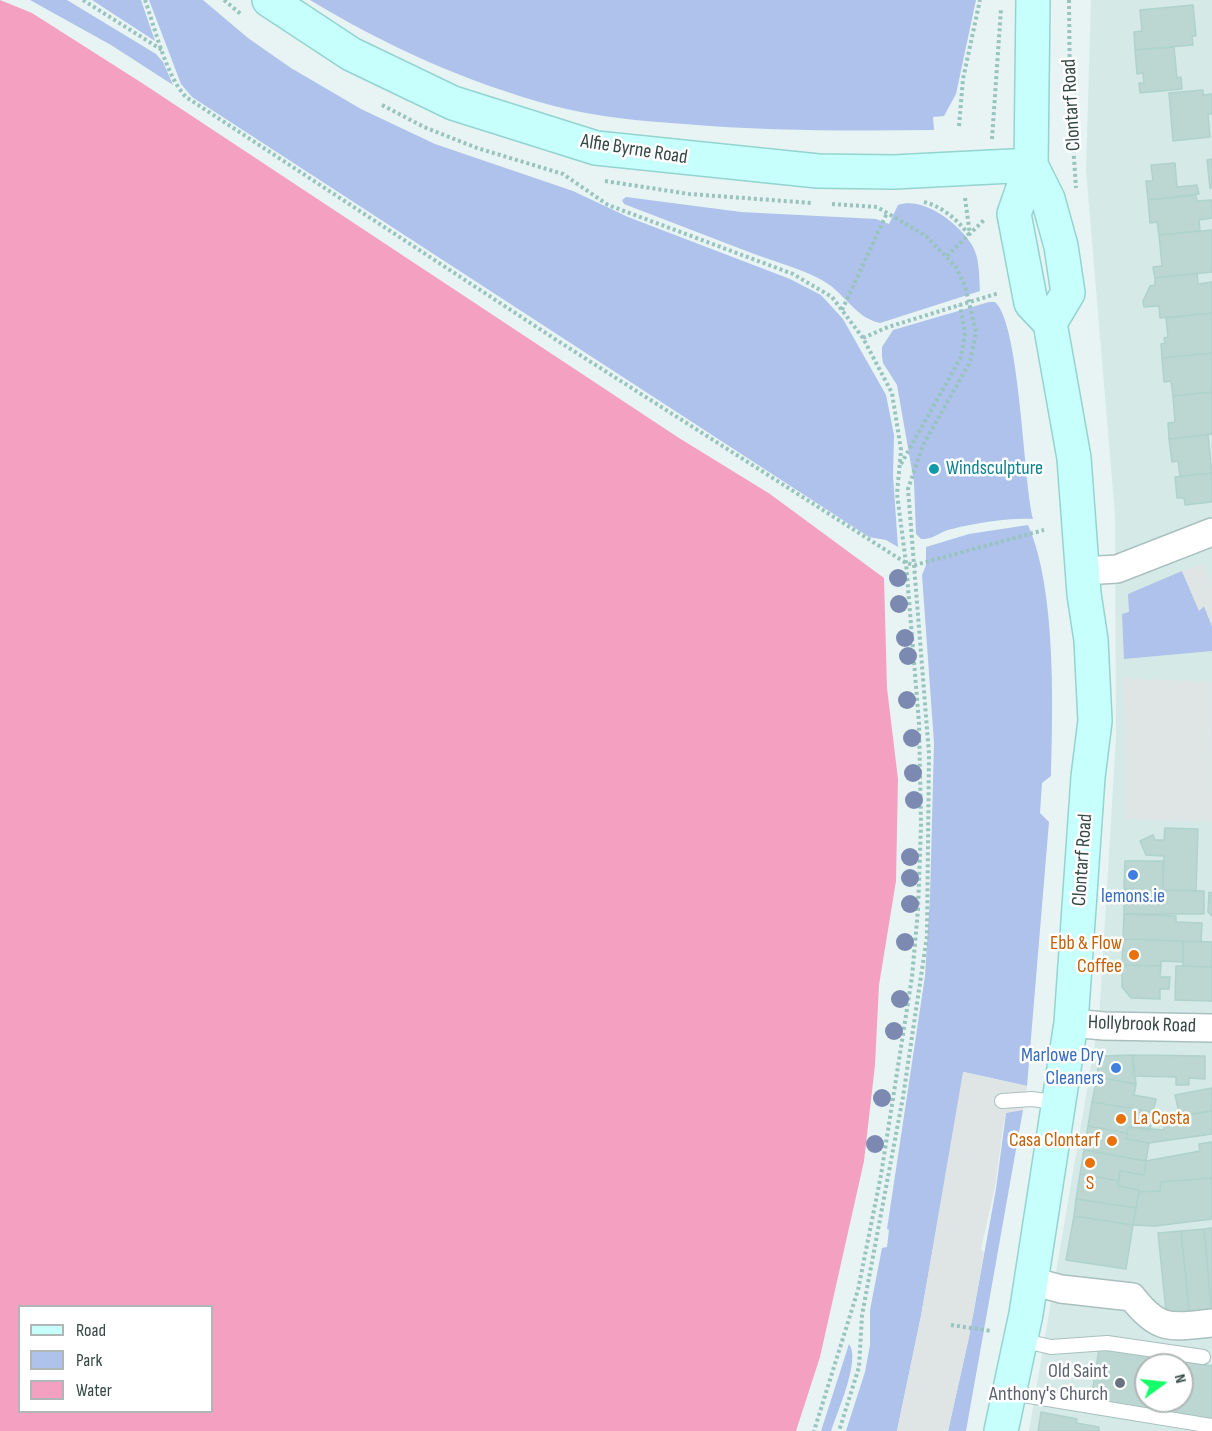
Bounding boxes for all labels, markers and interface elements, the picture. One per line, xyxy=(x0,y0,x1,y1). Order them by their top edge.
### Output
street label: Clontarf Road xyxy=(1058,58,1086,152)
street label: Alfie Byrne Road xyxy=(579,130,689,170)
place label: Windsculpture xyxy=(946,457,1043,481)
marker: Windsculpture xyxy=(927,462,941,476)
street label: Clontarf Road xyxy=(1068,813,1098,907)
marker: lemons.ie xyxy=(1126,868,1140,882)
place label: lemons.ie xyxy=(1101,885,1165,909)
place label: Ebb & Flow Coffee xyxy=(1050,932,1122,979)
marker: Ebb & Flow Coffee xyxy=(1127,948,1141,962)
street label: Hollybrook Road xyxy=(1088,1011,1196,1039)
place label: Marlowe Dry Cleaners xyxy=(1021,1044,1104,1091)
marker: Marlowe Dry Cleaners xyxy=(1109,1061,1123,1075)
place label: La Costa xyxy=(1133,1107,1190,1131)
marker: La Costa xyxy=(1114,1112,1128,1126)
place label: Casa Clontarf xyxy=(1009,1129,1100,1153)
marker: Casa Clontarf xyxy=(1105,1134,1119,1148)
marker: S xyxy=(1083,1156,1097,1170)
place label: S xyxy=(1086,1172,1094,1196)
legend xyxy=(18,1305,213,1413)
text: Road xyxy=(76,1320,106,1341)
text: Park xyxy=(76,1350,102,1371)
north arrow xyxy=(1134,1353,1194,1413)
place label: Old Saint Anthony's Church xyxy=(989,1360,1108,1407)
text: N xyxy=(1170,1372,1190,1385)
marker: Old Saint Anthony's Church xyxy=(1113,1376,1127,1390)
text: Water xyxy=(76,1380,112,1401)

